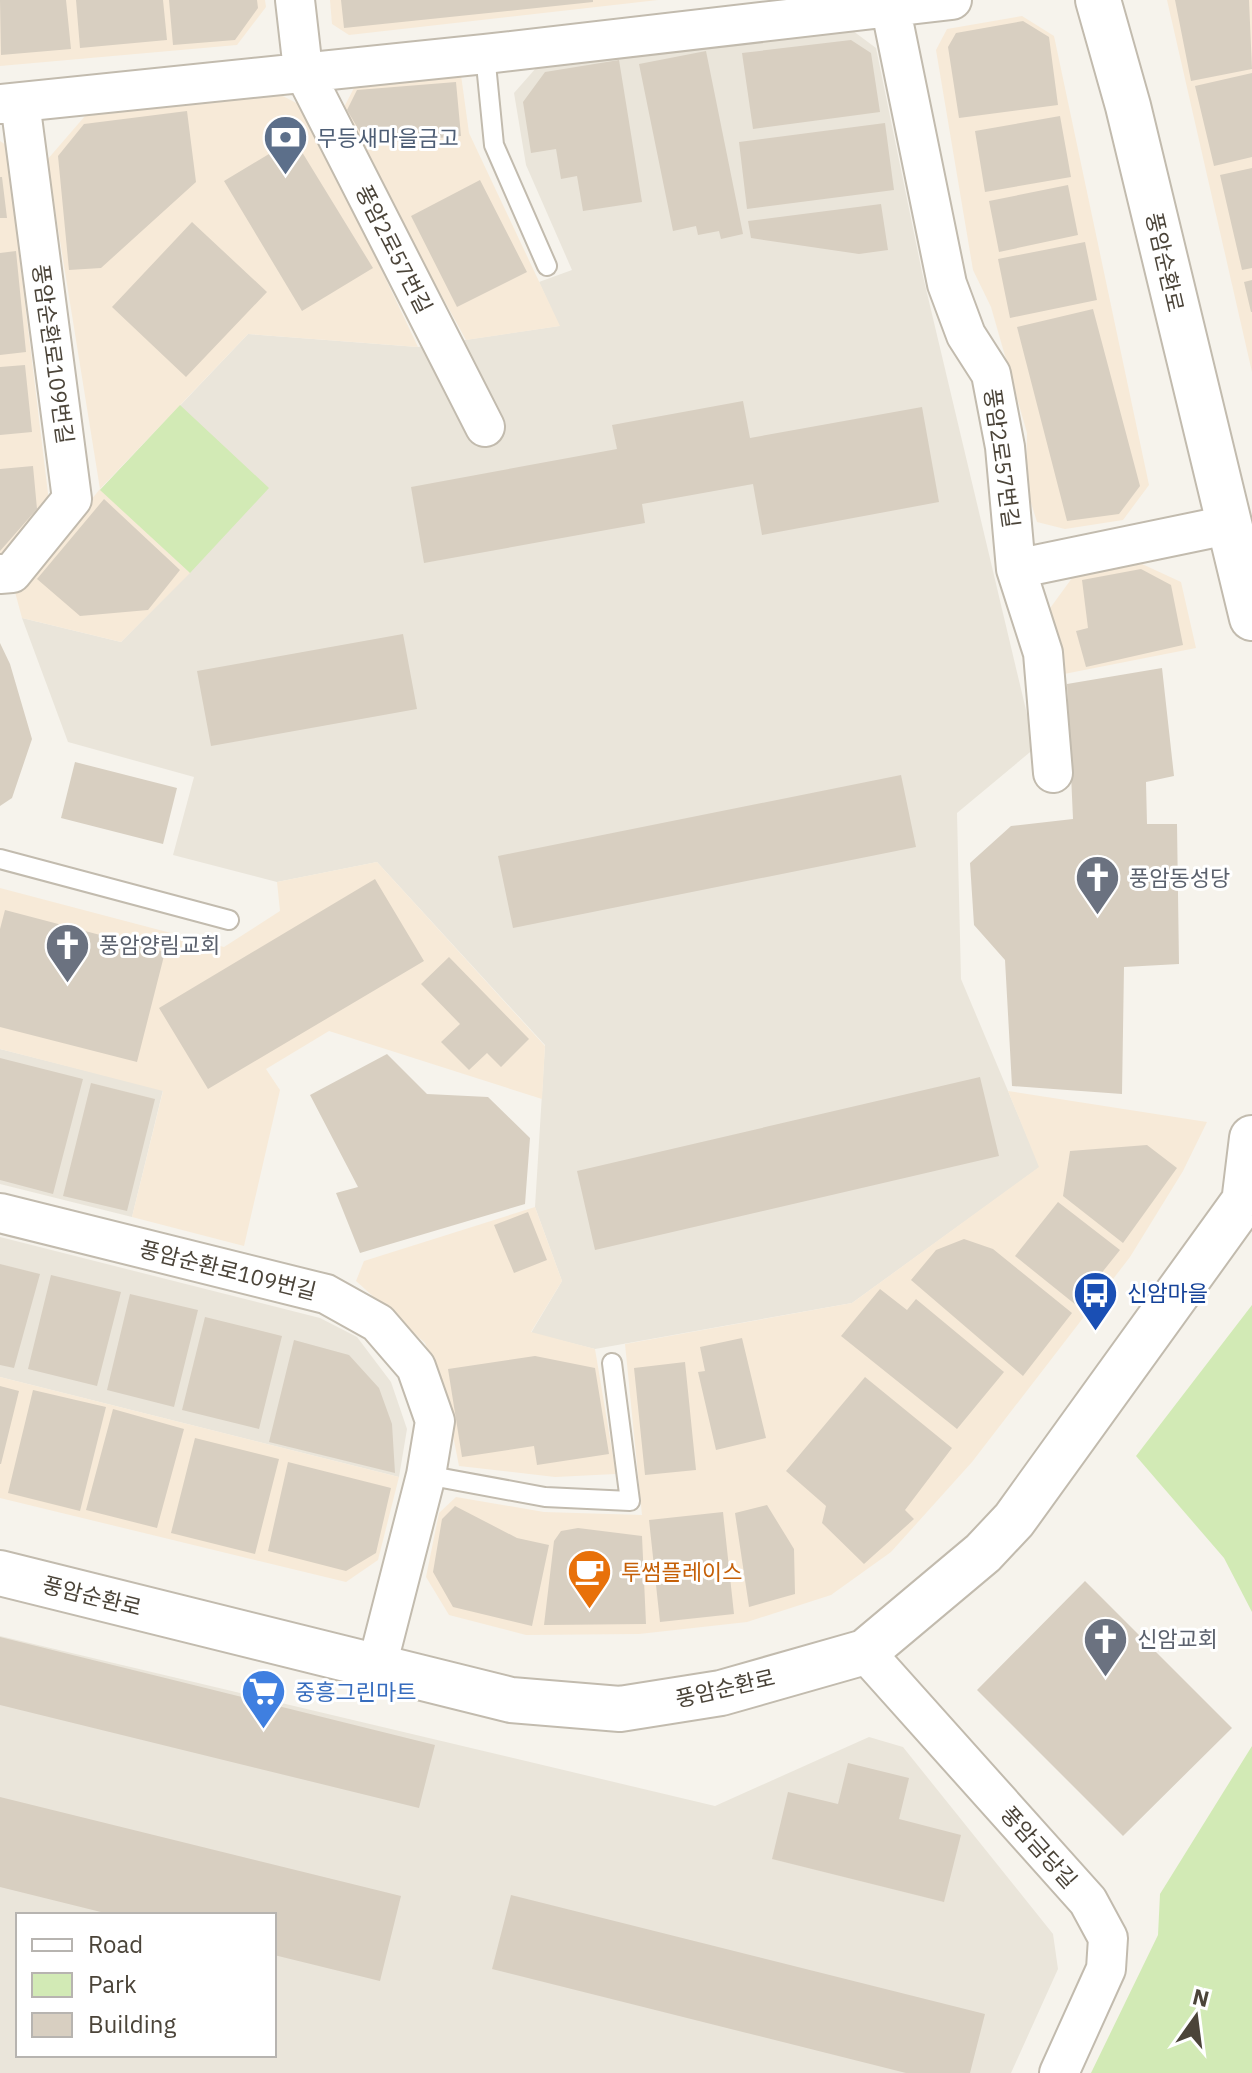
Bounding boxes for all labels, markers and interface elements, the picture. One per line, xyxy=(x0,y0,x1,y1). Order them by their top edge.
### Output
bank icon: 무등새마을금고 xyxy=(262,114,310,177)
place label: 무등새마을금고 xyxy=(317,123,459,152)
street label: 풍암2로57번길 xyxy=(350,179,439,318)
street label: 풍암순환로 xyxy=(1140,209,1191,314)
street label: 풍암순환로109번길 xyxy=(27,262,80,446)
street label: 풍암2로57번길 xyxy=(978,386,1027,530)
church icon: 풍암동성당 xyxy=(1074,854,1122,917)
place label: 풍암동성당 xyxy=(1129,863,1230,892)
church icon: 풍암양림교회 xyxy=(44,921,92,984)
place label: 풍암양림교회 xyxy=(99,930,220,959)
street label: 풍암순환로109번길 xyxy=(137,1234,320,1306)
bus stop icon: 신암마을 xyxy=(1072,1269,1120,1332)
place label: 신암마을 xyxy=(1127,1278,1208,1307)
cafe icon: 투썸플레이스 xyxy=(566,1548,614,1611)
place label: 투썸플레이스 xyxy=(621,1557,742,1586)
street label: 풍암순환로 xyxy=(40,1569,145,1622)
church icon: 신암교회 xyxy=(1082,1615,1130,1678)
place label: 신암교회 xyxy=(1137,1624,1218,1653)
street label: 풍암순환로 xyxy=(672,1662,777,1713)
supermarket icon: 중흥그린마트 xyxy=(240,1668,288,1731)
place label: 중흥그린마트 xyxy=(295,1677,416,1706)
street label: 풍암금당길 xyxy=(995,1799,1084,1894)
legend xyxy=(16,1913,276,2057)
text: Road xyxy=(88,1928,143,1960)
text: Park xyxy=(88,1968,137,2000)
north arrow xyxy=(1156,1977,1236,2057)
text: N xyxy=(1190,1981,1212,2013)
text: Building xyxy=(88,2008,176,2040)

